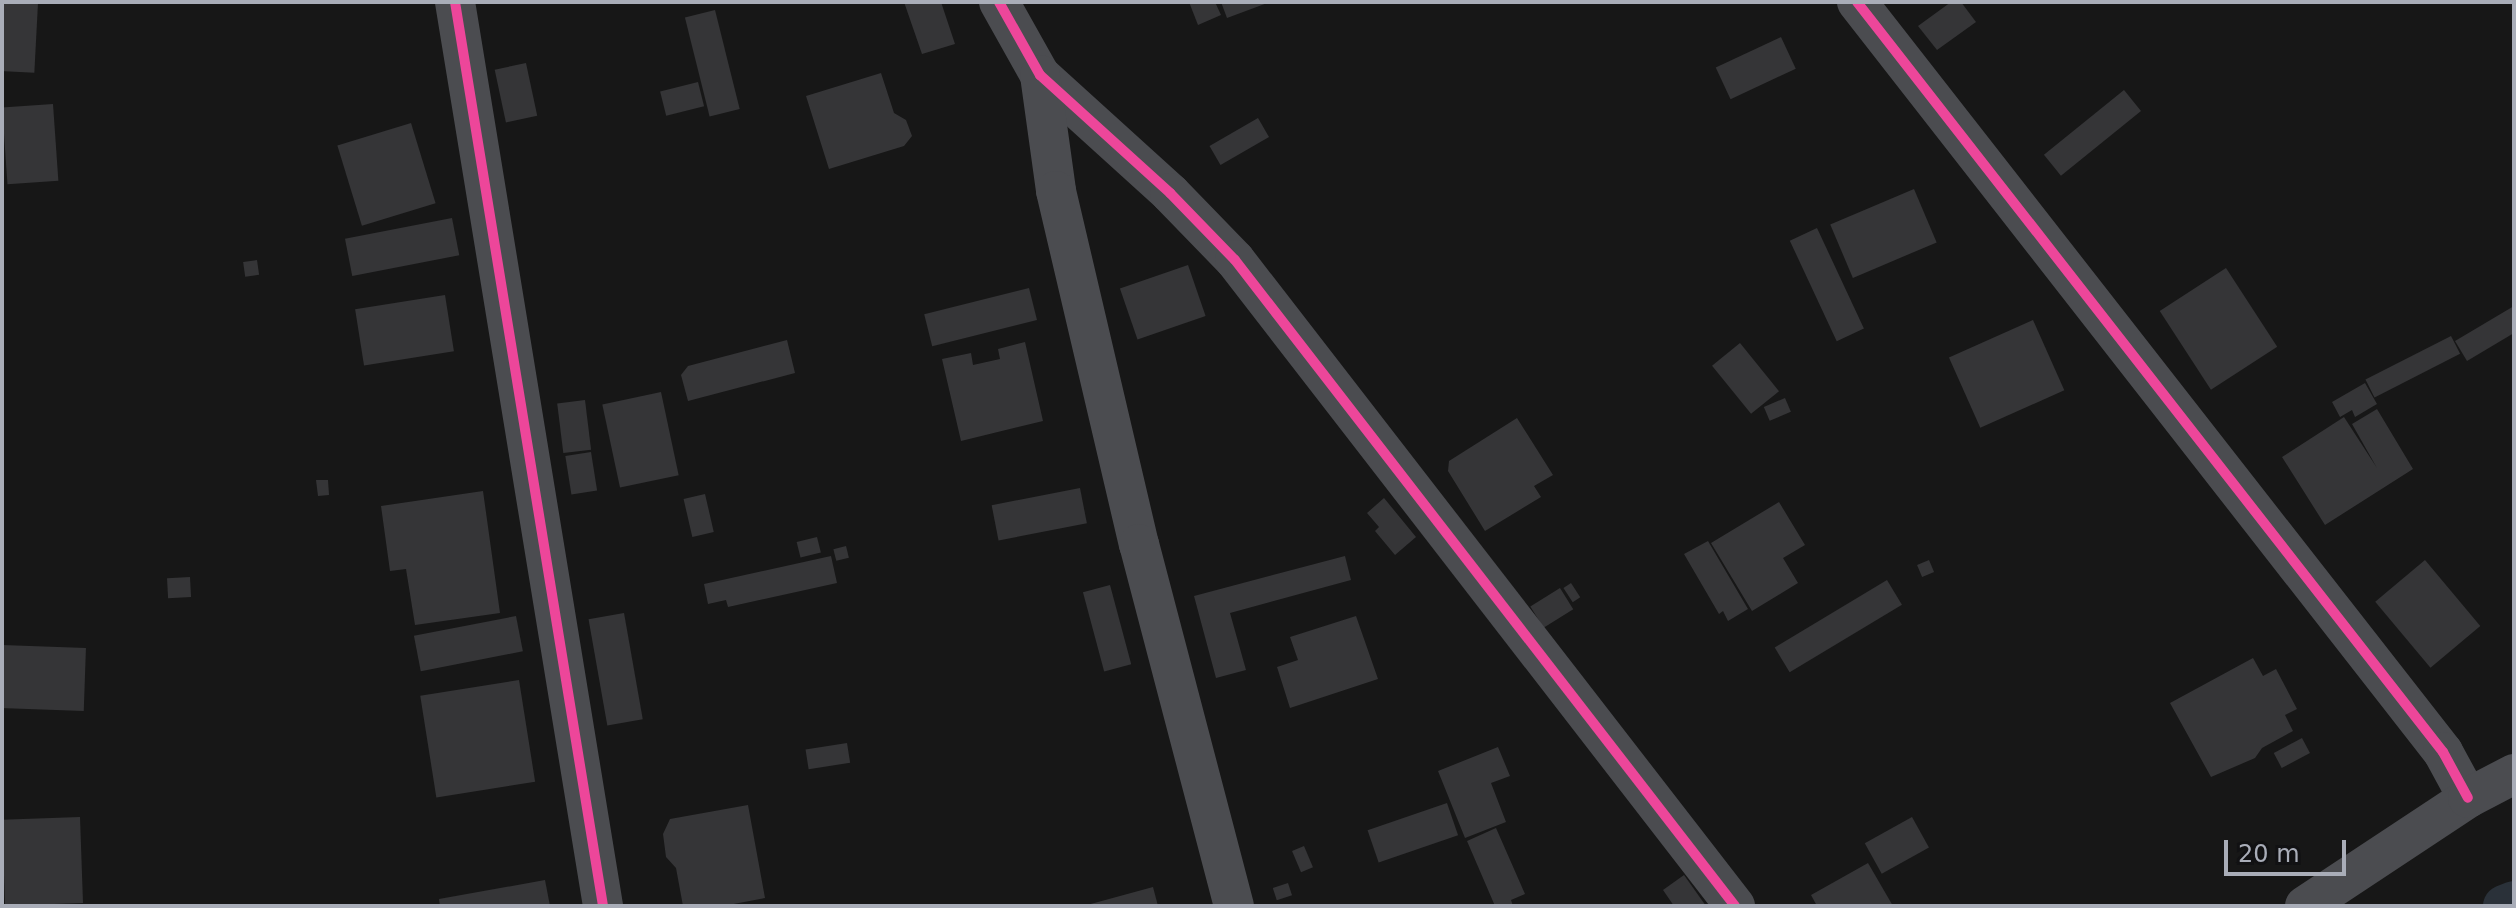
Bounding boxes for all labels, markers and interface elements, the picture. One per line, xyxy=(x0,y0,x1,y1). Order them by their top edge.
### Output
scale bar xyxy=(2228,824,2350,874)
text: 20 m xyxy=(2238,840,2300,868)

